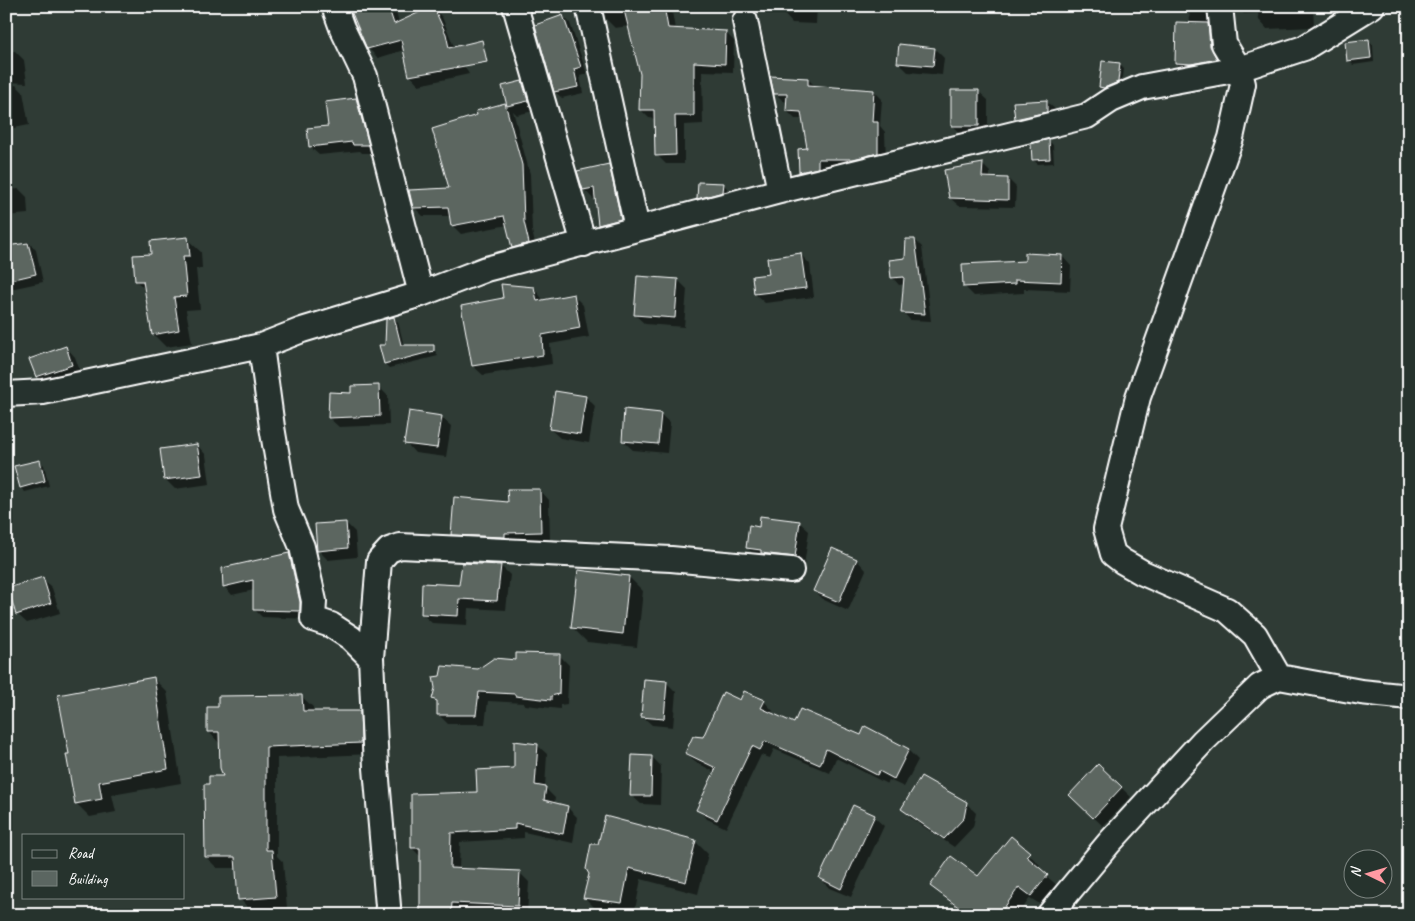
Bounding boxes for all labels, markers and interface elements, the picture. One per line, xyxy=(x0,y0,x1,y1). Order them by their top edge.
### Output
legend xyxy=(22,834,185,898)
text: Road xyxy=(68,844,95,863)
north arrow xyxy=(1342,848,1392,898)
text: N xyxy=(1347,866,1365,878)
text: Building xyxy=(68,870,108,889)

